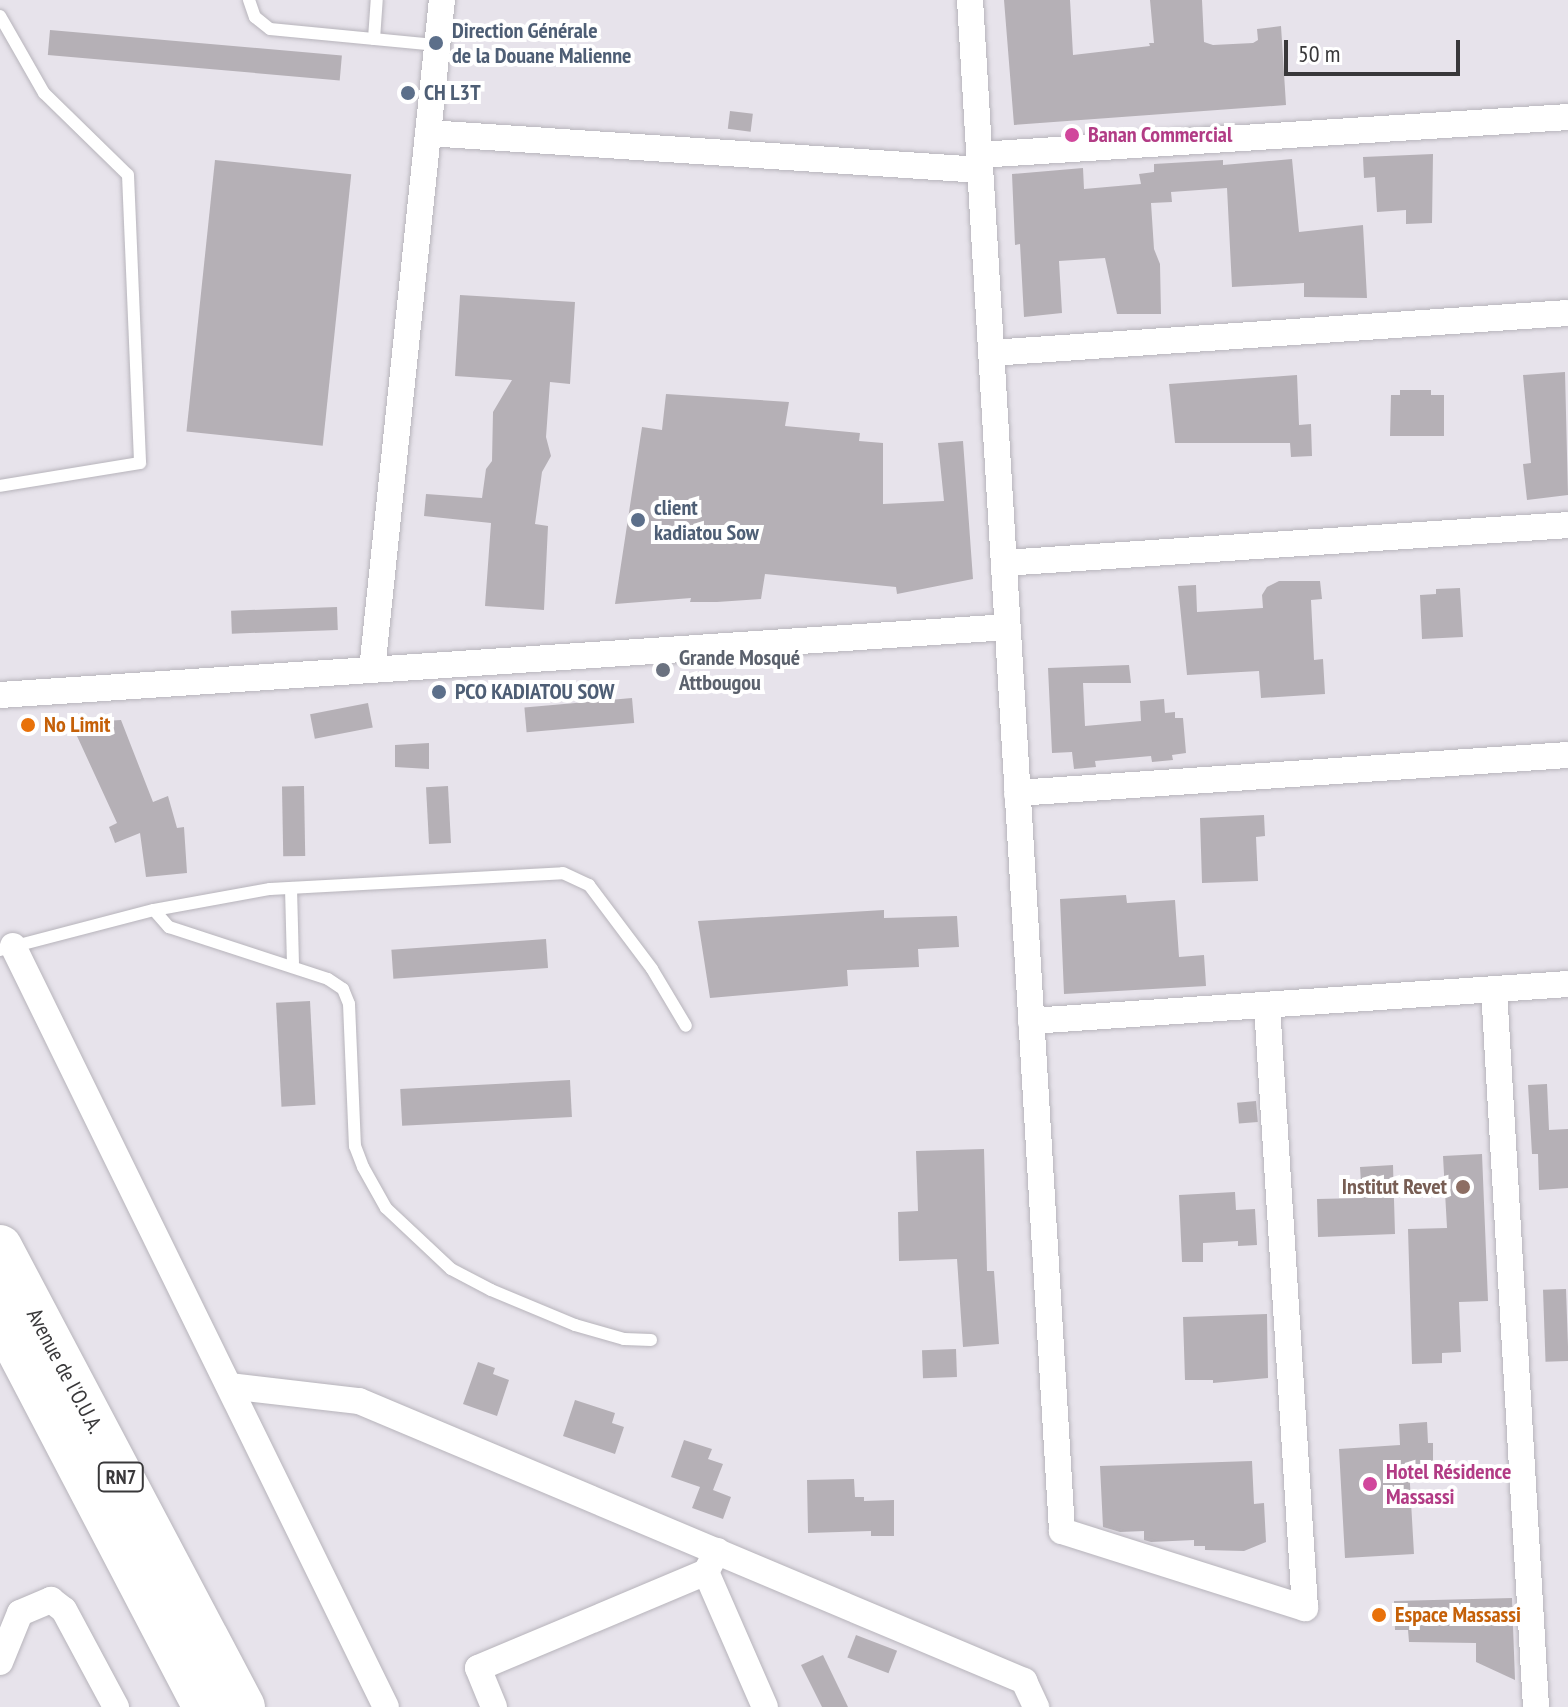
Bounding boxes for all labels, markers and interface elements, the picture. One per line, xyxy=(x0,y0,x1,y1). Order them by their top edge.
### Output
place label: Direction Générale de la Douane Malienne xyxy=(452,17,631,68)
scale bar xyxy=(1288,24,1464,74)
marker: Direction Générale de la Douane Malienne xyxy=(427,34,445,52)
text: 50 m xyxy=(1298,38,1340,69)
place label: CH L3T xyxy=(424,80,481,106)
marker: CH L3T xyxy=(399,84,417,102)
place label: Banan Commercial xyxy=(1088,122,1233,148)
marker: Banan Commercial xyxy=(1063,126,1081,144)
place label: client kadiatou Sow xyxy=(654,494,759,546)
marker: client kadiatou Sow xyxy=(629,511,647,529)
place label: Grande Mosqué Attbougou xyxy=(679,644,800,696)
marker: Grande Mosqué Attbougou xyxy=(654,661,672,679)
place label: PCO KADIATOU SOW xyxy=(455,679,615,705)
marker: PCO KADIATOU SOW xyxy=(430,683,448,701)
place label: No Limit xyxy=(44,712,110,738)
marker: No Limit xyxy=(19,716,37,734)
place label: Institut Revet xyxy=(1342,1174,1447,1200)
marker: Institut Revet xyxy=(1454,1178,1472,1196)
street label: Avenue de l'O.U.A. xyxy=(21,1304,109,1438)
place label: Hotel Résidence Massassi xyxy=(1386,1458,1511,1510)
road number: RN7 xyxy=(97,1461,145,1493)
marker: Hotel Résidence Massassi xyxy=(1361,1475,1379,1493)
place label: Espace Massassi xyxy=(1395,1602,1521,1628)
marker: Espace Massassi xyxy=(1370,1606,1388,1624)

